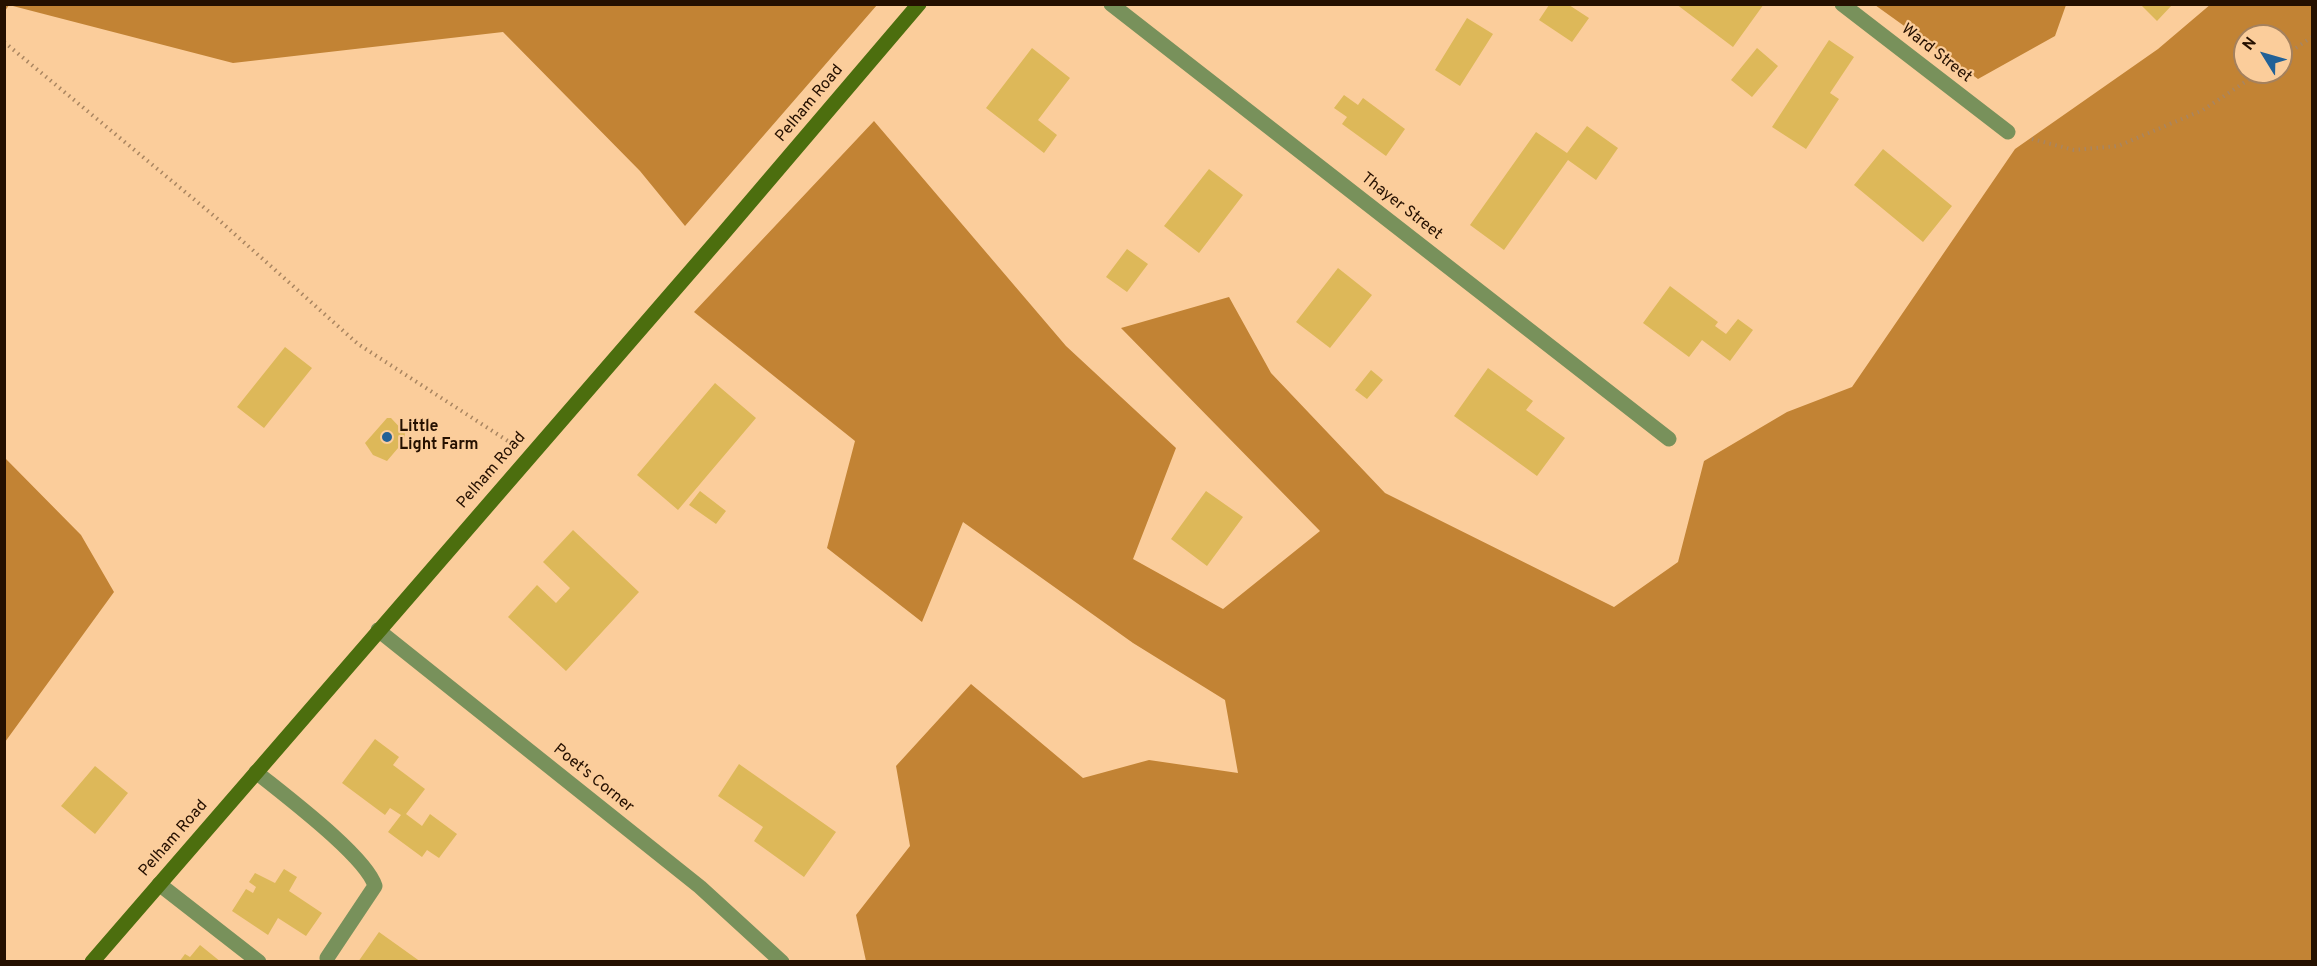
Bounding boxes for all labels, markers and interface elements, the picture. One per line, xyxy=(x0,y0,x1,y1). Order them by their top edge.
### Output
street label: Ward Street xyxy=(1897,20,1975,88)
north arrow xyxy=(2233,24,2293,84)
text: N xyxy=(2239,34,2262,55)
street label: Pelham Road xyxy=(772,61,848,147)
street label: Thayer Street xyxy=(1356,169,1446,245)
place label: Little Light Farm xyxy=(399,418,479,456)
street label: Pelham Road xyxy=(454,429,530,513)
marker: Little Light Farm xyxy=(380,430,394,444)
street label: Poet's Corner xyxy=(549,741,637,817)
street label: Pelham Road xyxy=(136,797,212,881)

